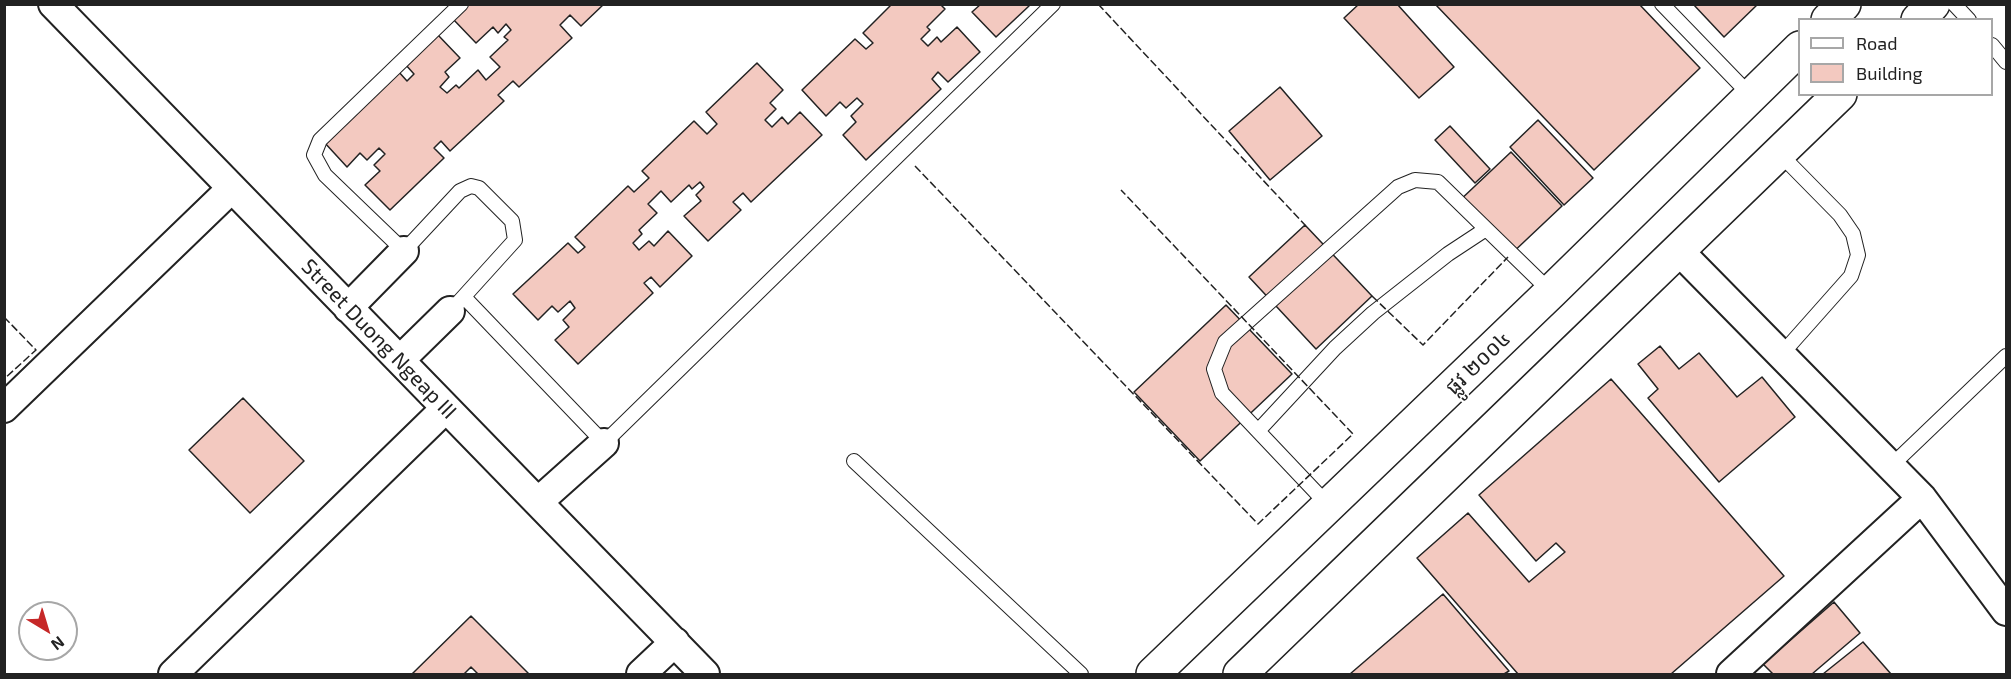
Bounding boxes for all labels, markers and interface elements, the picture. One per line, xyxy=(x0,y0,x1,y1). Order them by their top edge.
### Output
legend xyxy=(1798,18,1993,96)
text: Road xyxy=(1856,32,1897,54)
text: Building xyxy=(1856,62,1923,84)
street label: Street Duong Ngeap III xyxy=(296,254,462,424)
street label: ផ្លូវ ២០០៤ xyxy=(1440,326,1516,400)
north arrow xyxy=(18,601,78,661)
text: N xyxy=(48,633,69,655)

